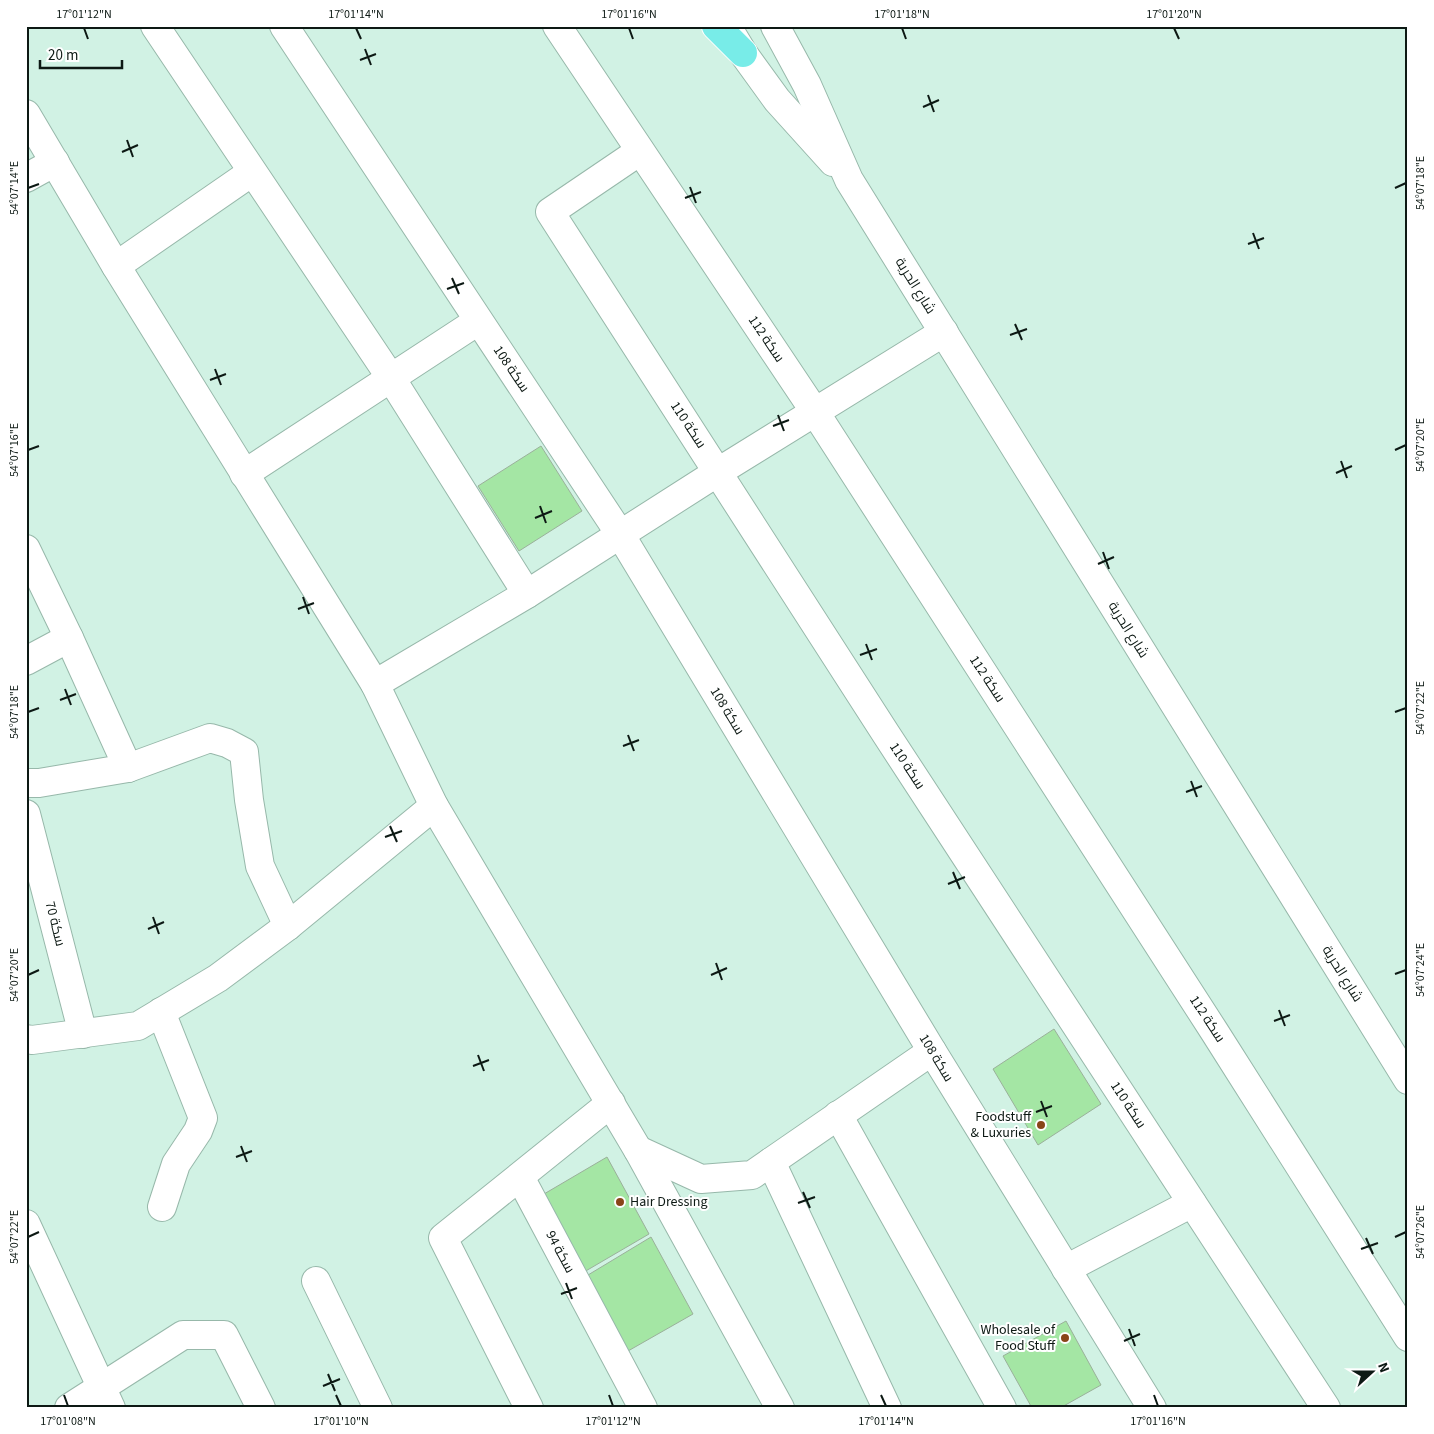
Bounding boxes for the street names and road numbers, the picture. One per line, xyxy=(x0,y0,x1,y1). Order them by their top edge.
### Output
street label: شارع الحرية xyxy=(890,254,940,318)
street label: سكة 112 xyxy=(743,312,789,366)
street label: سكة 108 xyxy=(488,342,534,396)
street label: سكة 110 xyxy=(665,398,711,452)
street label: شارع الحرية xyxy=(1103,598,1153,662)
street label: سكة 112 xyxy=(964,652,1010,706)
street label: سكة 108 xyxy=(705,683,749,739)
street label: سكة 110 xyxy=(884,739,930,793)
street label: سكة 70 xyxy=(40,899,70,949)
street label: شارع الحرية xyxy=(1317,942,1367,1006)
street label: سكة 112 xyxy=(1184,992,1230,1046)
street label: سكة 108 xyxy=(914,1030,958,1086)
street label: سكة 110 xyxy=(1105,1078,1151,1132)
street label: سكة 94 xyxy=(540,1227,580,1277)

